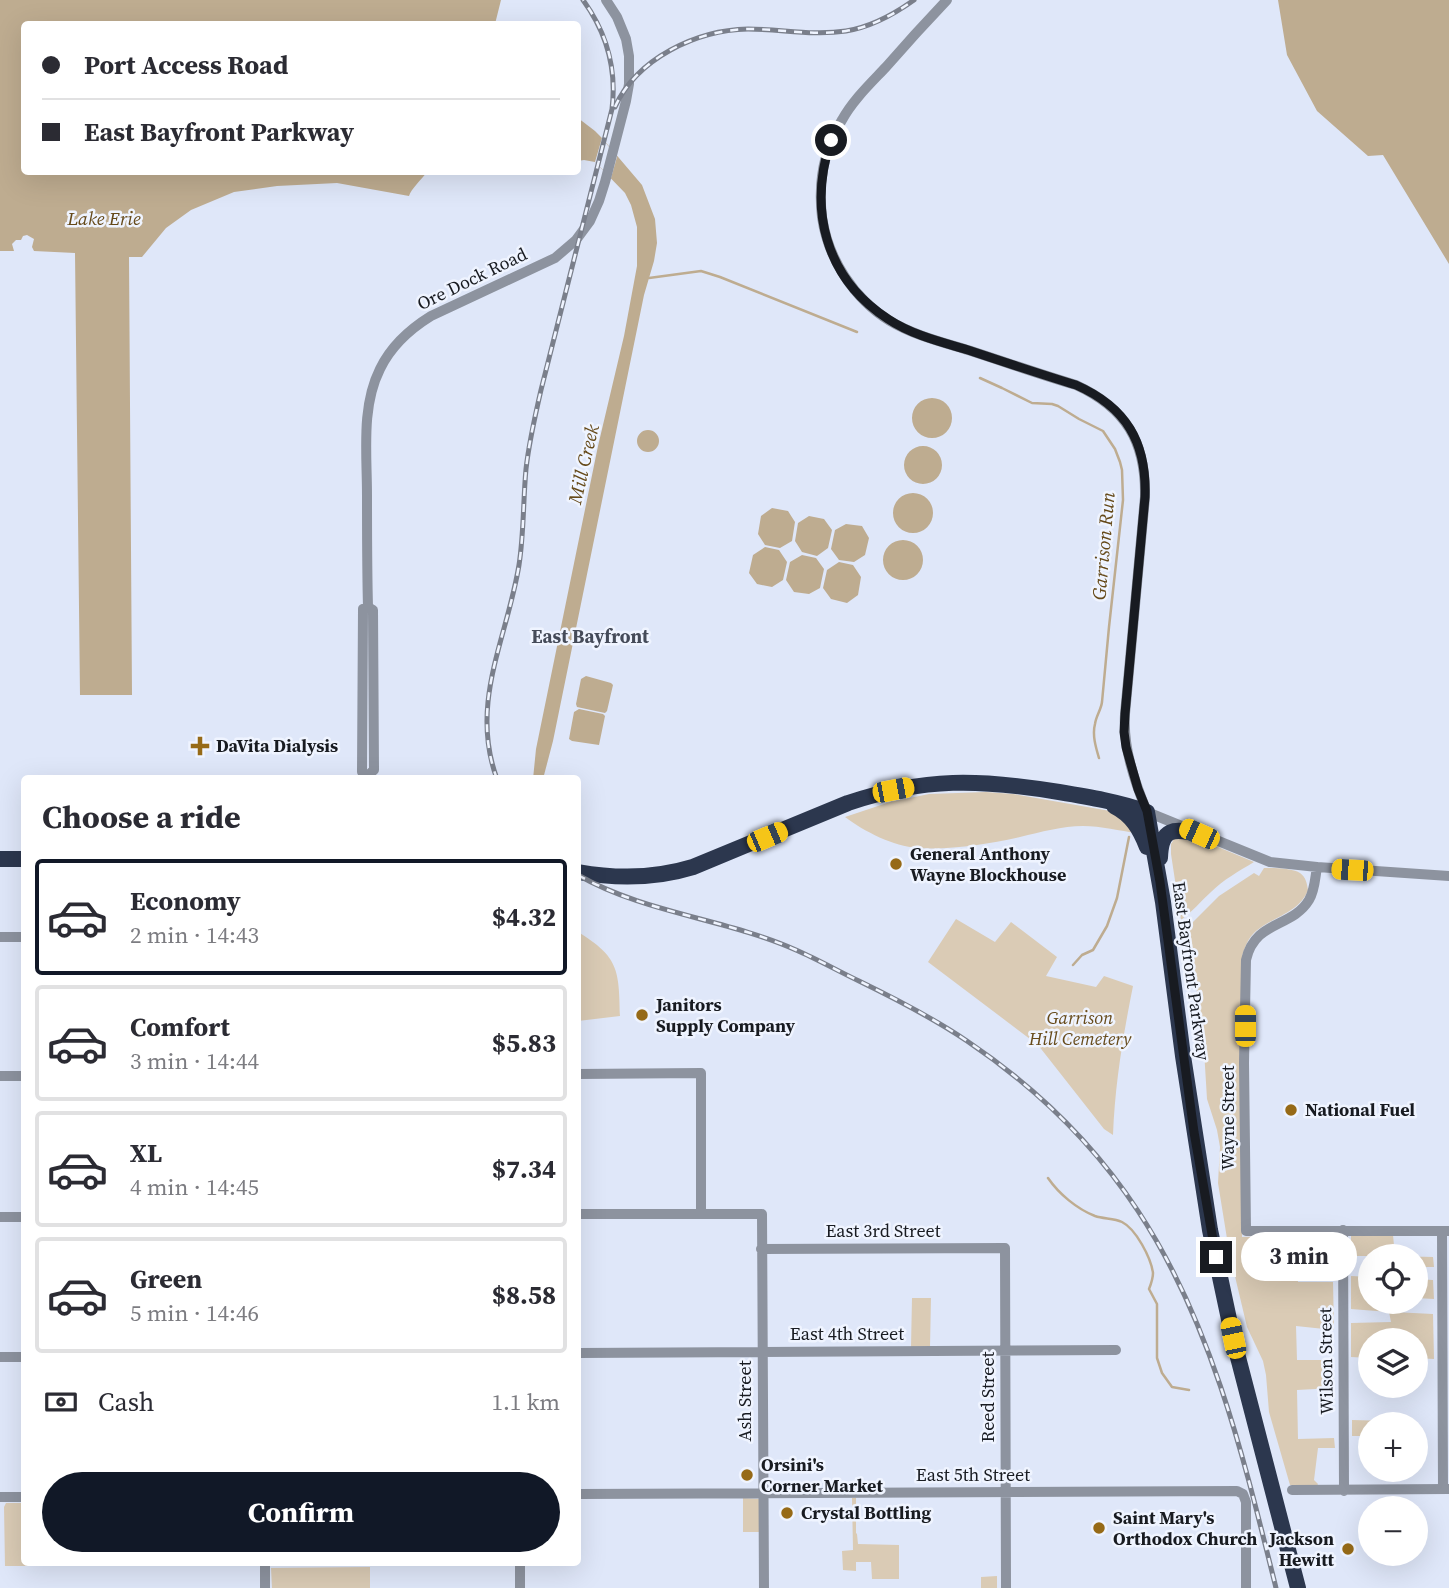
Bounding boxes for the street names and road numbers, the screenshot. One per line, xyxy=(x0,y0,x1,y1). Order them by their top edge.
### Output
street label: Ore Dock Road xyxy=(413,241,531,316)
street label: East Bayfront Parkway xyxy=(1167,880,1217,1063)
street label: Wayne Street xyxy=(1215,1065,1240,1171)
street label: East 3rd Street xyxy=(825,1218,941,1243)
street label: Wilson Street xyxy=(1312,1307,1339,1415)
street label: East 4th Street xyxy=(790,1321,904,1346)
street label: Reed Street xyxy=(975,1351,1000,1442)
street label: Ash Street xyxy=(732,1360,757,1442)
street label: East 5th Street xyxy=(916,1462,1030,1487)

